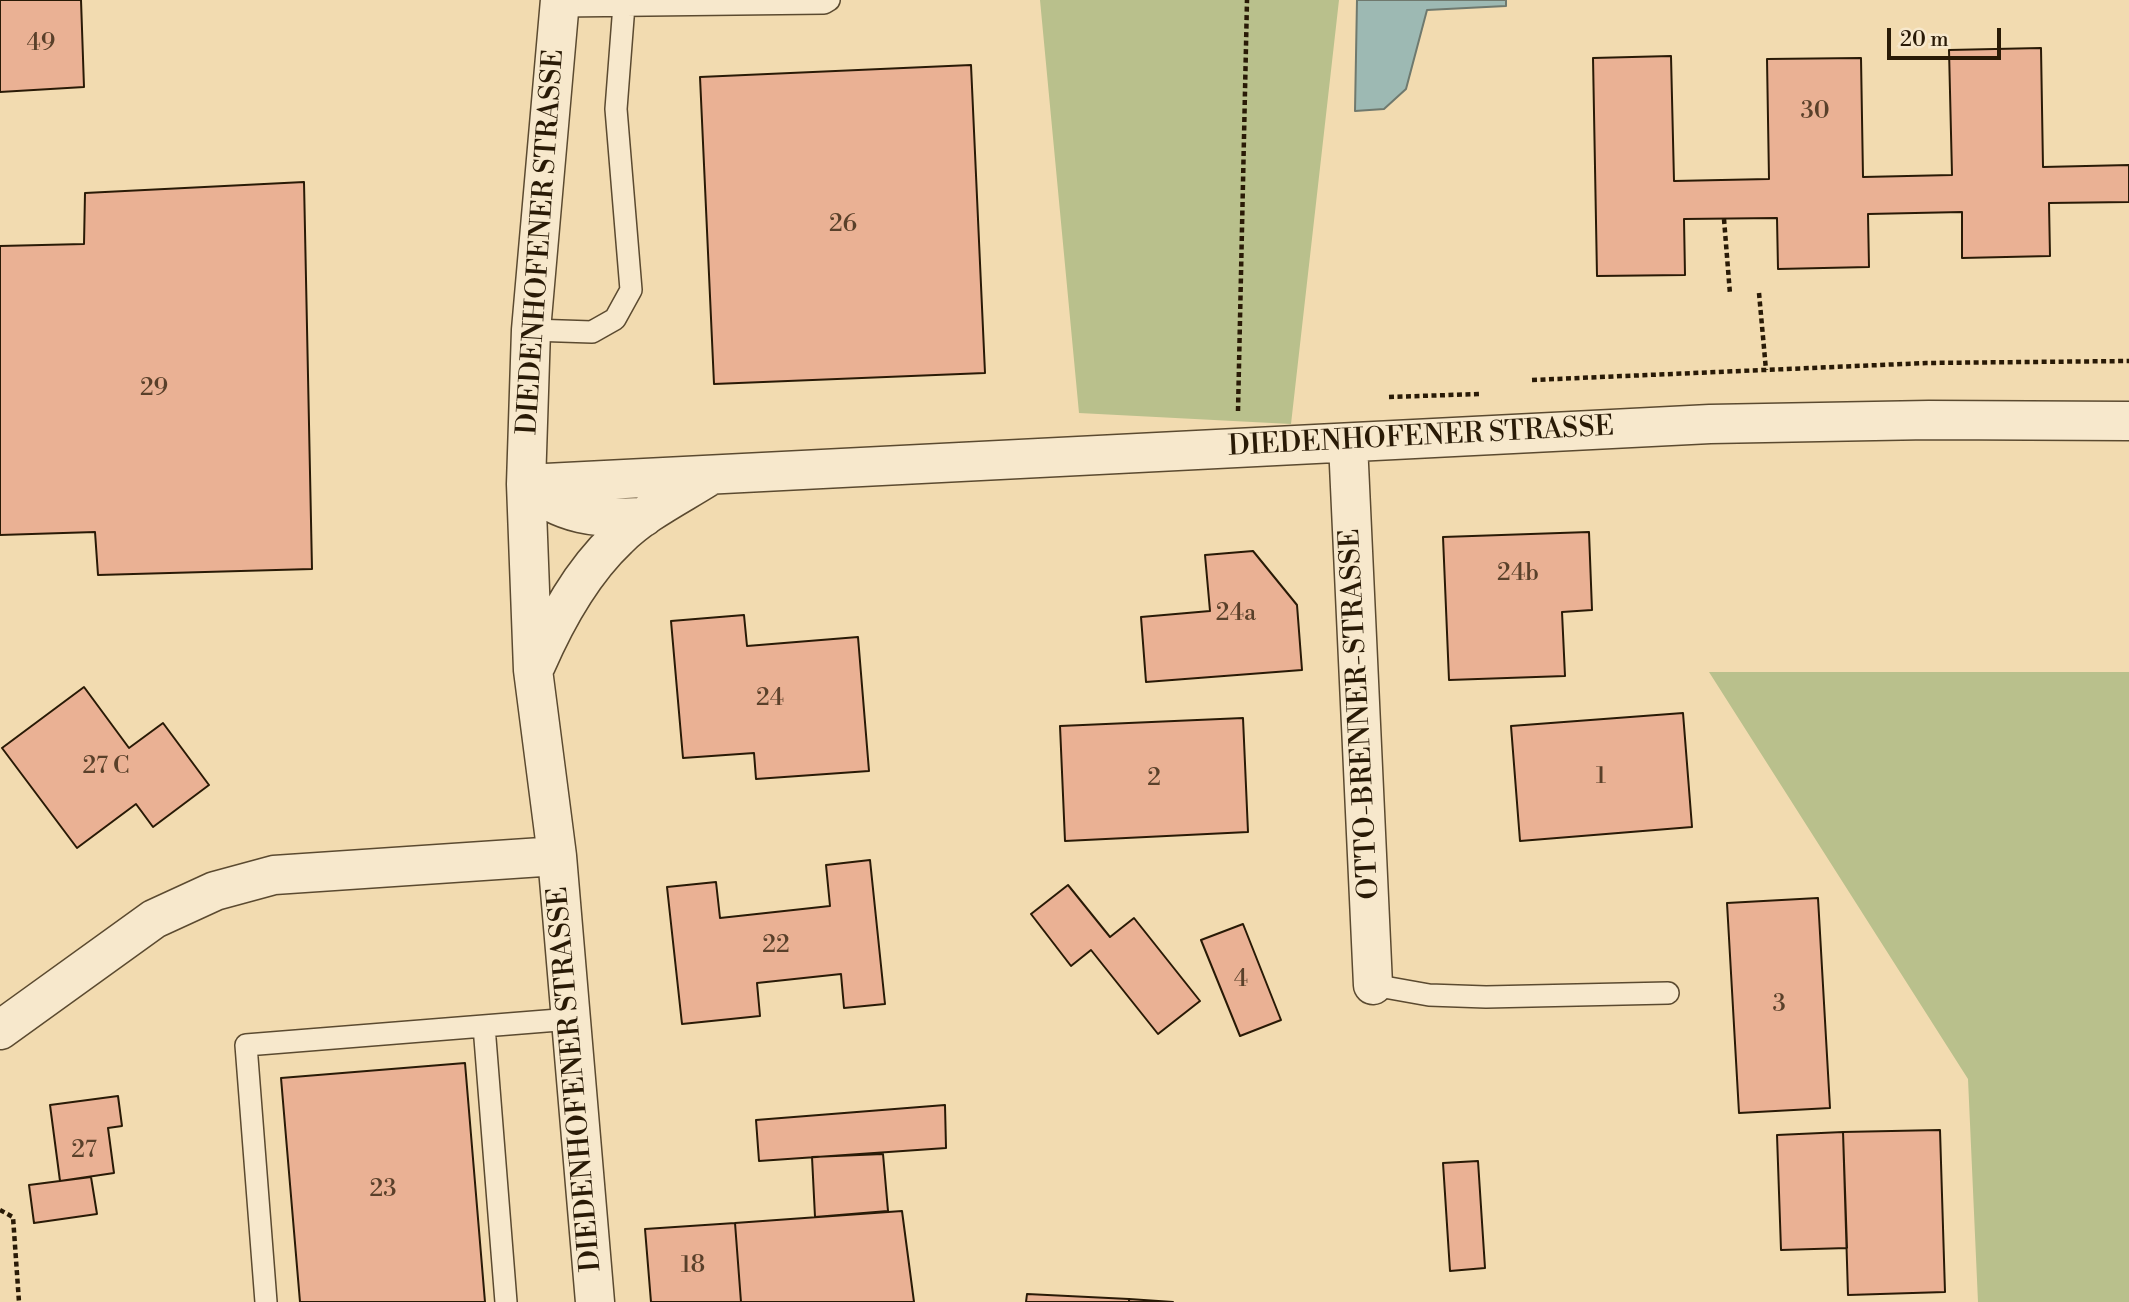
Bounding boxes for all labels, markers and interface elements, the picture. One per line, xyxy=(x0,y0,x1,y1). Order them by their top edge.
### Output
scale bar xyxy=(1891,14,2005,58)
text: 20 m xyxy=(1900,27,1949,53)
house number: 49 xyxy=(27,30,55,58)
street label: DIEDENHOFENER STRASSE xyxy=(512,48,572,436)
house number: 30 xyxy=(1800,98,1830,126)
house number: 26 xyxy=(829,211,857,239)
house number: 29 xyxy=(140,375,168,403)
street label: DIEDENHOFENER STRASSE xyxy=(1227,411,1615,465)
street label: OTTO-BRENNER-STRASSE xyxy=(1335,528,1387,900)
house number: 24b xyxy=(1497,560,1539,588)
house number: 24a xyxy=(1216,600,1256,628)
house number: 24 xyxy=(756,685,784,713)
house number: 27 C xyxy=(82,753,130,781)
house number: 1 xyxy=(1596,763,1606,791)
house number: 2 xyxy=(1147,765,1161,793)
street label: DIEDENHOFENER STRASSE xyxy=(542,885,610,1273)
house number: 22 xyxy=(762,932,790,960)
house number: 4 xyxy=(1234,966,1248,994)
house number: 3 xyxy=(1772,991,1786,1019)
house number: 27 xyxy=(71,1137,97,1165)
house number: 23 xyxy=(370,1176,396,1204)
house number: 18 xyxy=(681,1252,705,1280)

